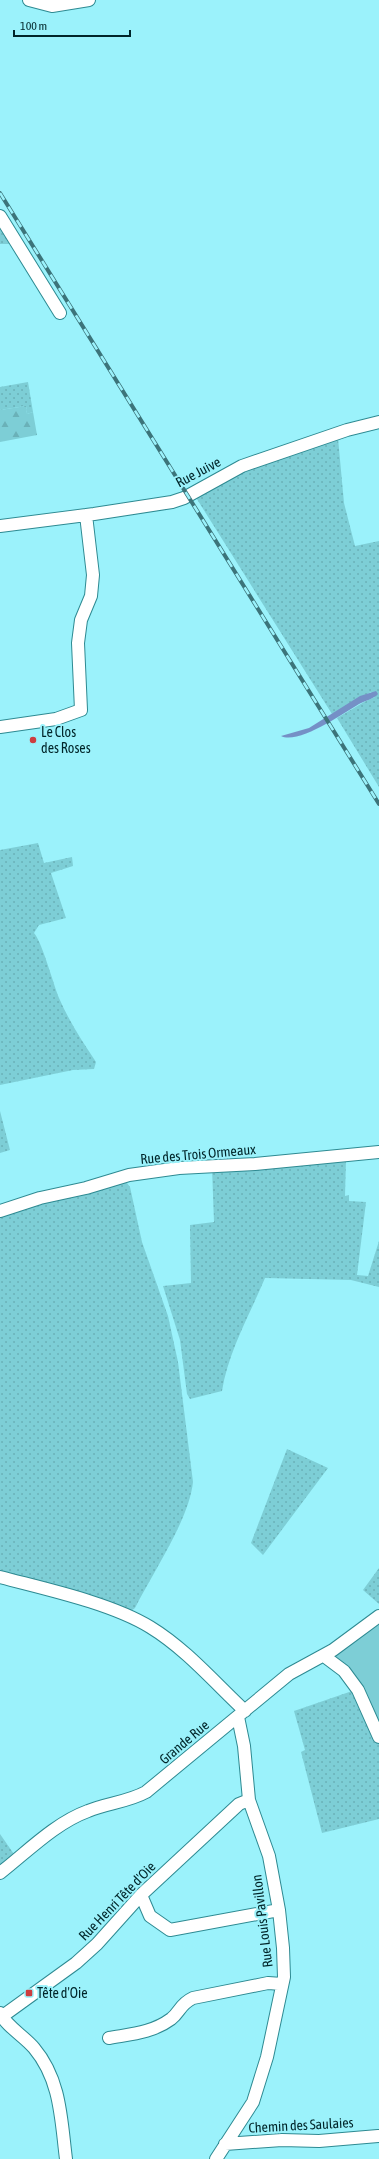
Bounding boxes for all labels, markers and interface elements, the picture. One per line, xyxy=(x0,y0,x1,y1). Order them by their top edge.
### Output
scale bar xyxy=(14,12,130,38)
text: 100 m xyxy=(20,19,47,33)
street label: Rue Juive xyxy=(173,454,223,490)
place label: Le Clos des Roses xyxy=(41,724,91,756)
marker: Le Clos des Roses xyxy=(28,735,38,745)
street label: Rue des Trois Ormeaux xyxy=(140,1141,257,1167)
street label: Grande Rue xyxy=(156,1717,212,1767)
street label: Rue Henri Tête d'Oie xyxy=(75,1858,159,1944)
street label: Rue Louis Pavillon xyxy=(248,1874,276,1968)
place label: Tête d'Oie xyxy=(37,1985,88,2001)
marker: Tête d'Oie xyxy=(24,1988,34,1998)
street label: Chemin des Saulaies xyxy=(248,2114,354,2136)

